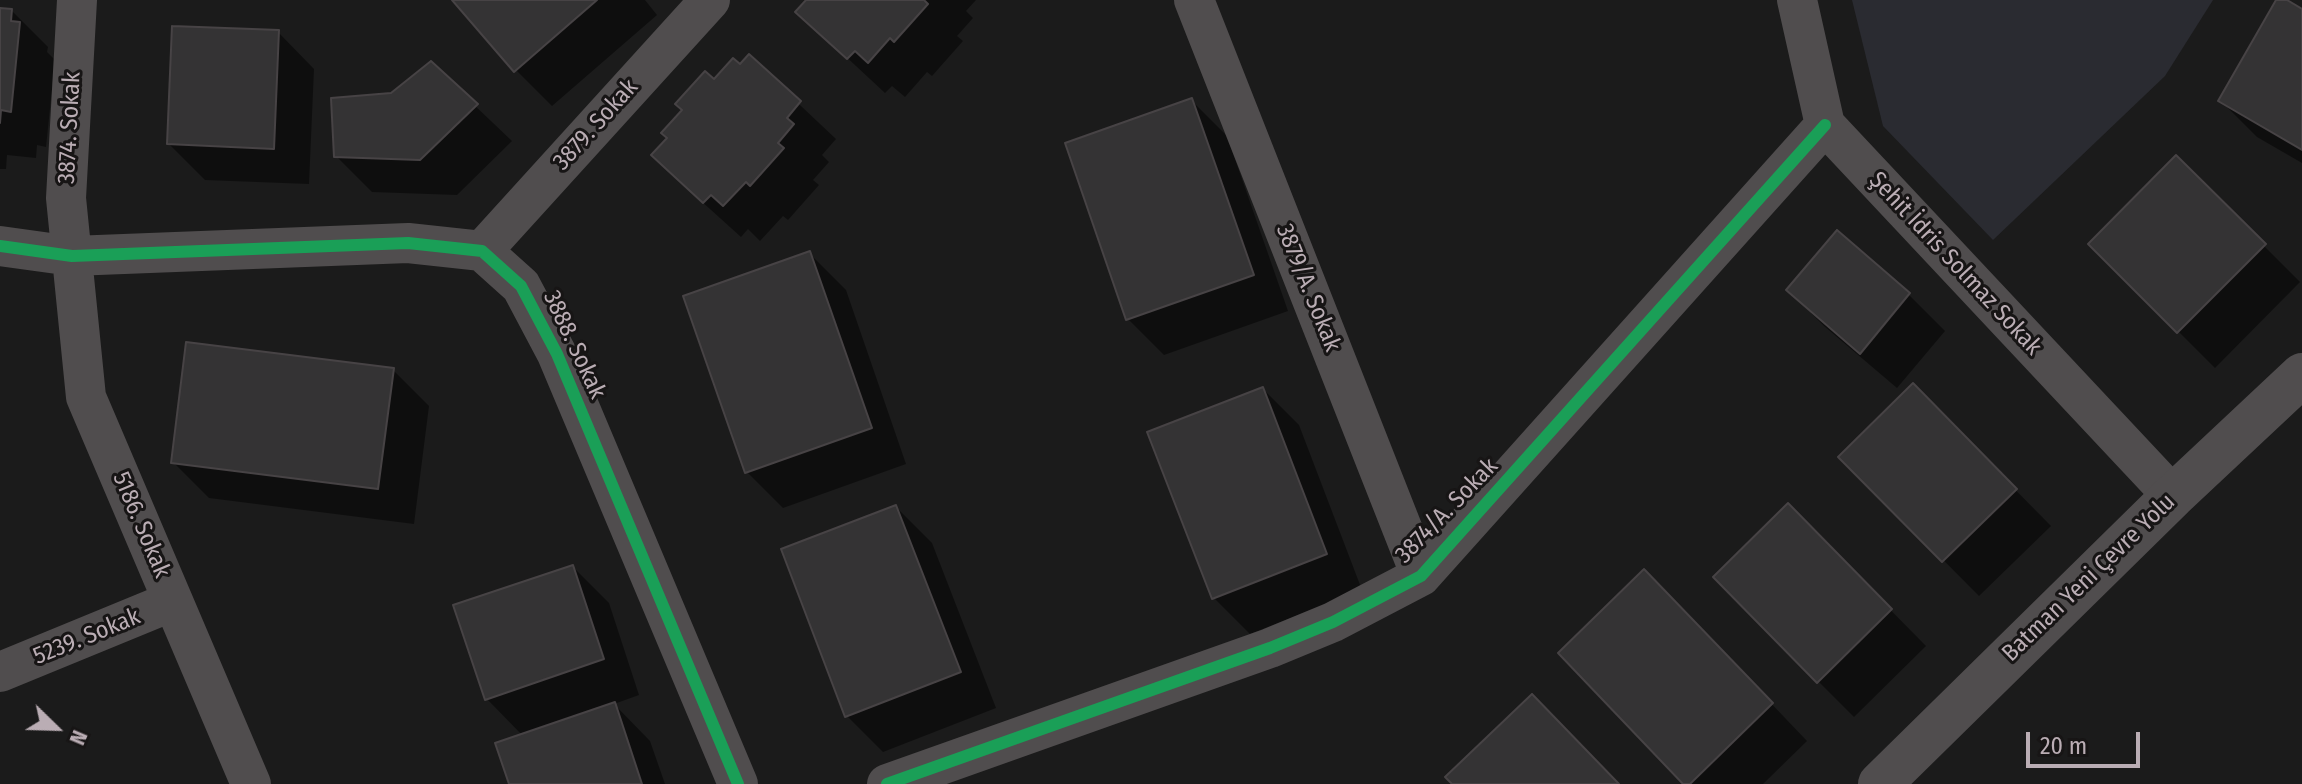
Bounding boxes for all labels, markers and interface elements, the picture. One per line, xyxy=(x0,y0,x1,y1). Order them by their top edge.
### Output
street label: 3874. Sokak xyxy=(53,71,87,185)
street label: 3879. Sokak xyxy=(548,74,644,176)
street label: Şehit İdris Solmaz Sokak xyxy=(1863,166,2047,362)
street label: 3879/A. Sokak xyxy=(1269,220,1347,356)
street label: 3888. Sokak xyxy=(536,286,612,404)
street label: 3874/A. Sokak xyxy=(1390,453,1504,569)
street label: 5186. Sokak xyxy=(106,468,176,582)
street label: Batman Yeni Çevre Yolu xyxy=(1997,488,2181,668)
street label: 5239. Sokak xyxy=(29,603,145,671)
north arrow xyxy=(16,688,96,768)
scale bar xyxy=(2030,716,2144,766)
text: N xyxy=(64,726,94,749)
text: 20 m xyxy=(2040,732,2087,760)

